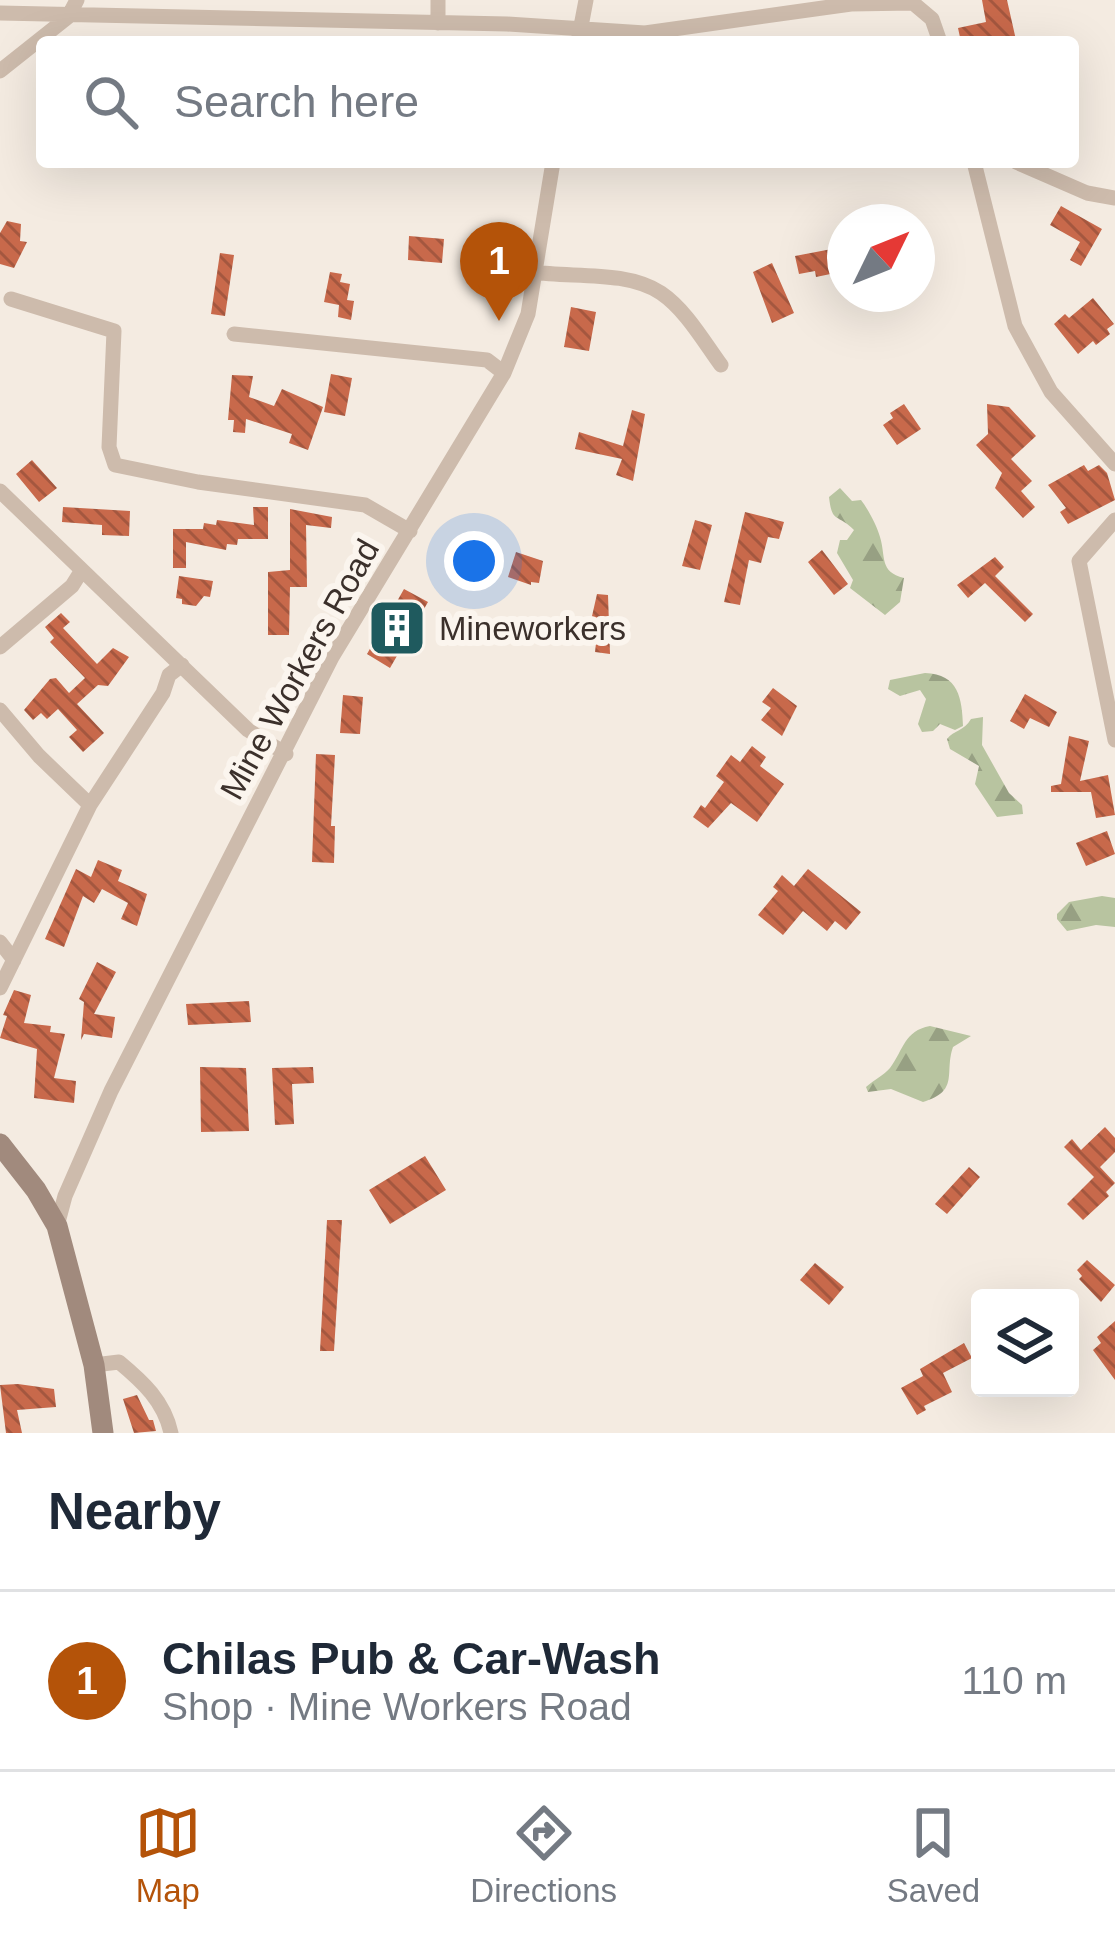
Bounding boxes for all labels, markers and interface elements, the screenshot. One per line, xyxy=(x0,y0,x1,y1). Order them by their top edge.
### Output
search box xyxy=(36,36,1079,168)
icon: search xyxy=(78,69,144,135)
text: Search here xyxy=(174,76,419,127)
north arrow xyxy=(827,204,935,312)
pin: 1 xyxy=(460,222,538,321)
your location xyxy=(444,531,504,591)
street label: Mine Workers Road xyxy=(213,533,386,805)
building icon: Mineworkers xyxy=(366,597,428,659)
place label: Mineworkers xyxy=(439,610,626,647)
map controls xyxy=(971,1289,1079,1397)
button: layers xyxy=(971,1289,1079,1397)
text: Nearby xyxy=(48,1483,221,1540)
text: Chilas Pub & Car-Wash xyxy=(162,1633,660,1684)
text: 1 xyxy=(76,1659,98,1702)
text: 110 m xyxy=(962,1659,1067,1702)
text: Shop · Mine Workers Road xyxy=(162,1685,632,1728)
tab: Map xyxy=(135,1800,201,1910)
tab: Directions xyxy=(470,1800,617,1910)
tab: Saved xyxy=(887,1800,980,1910)

